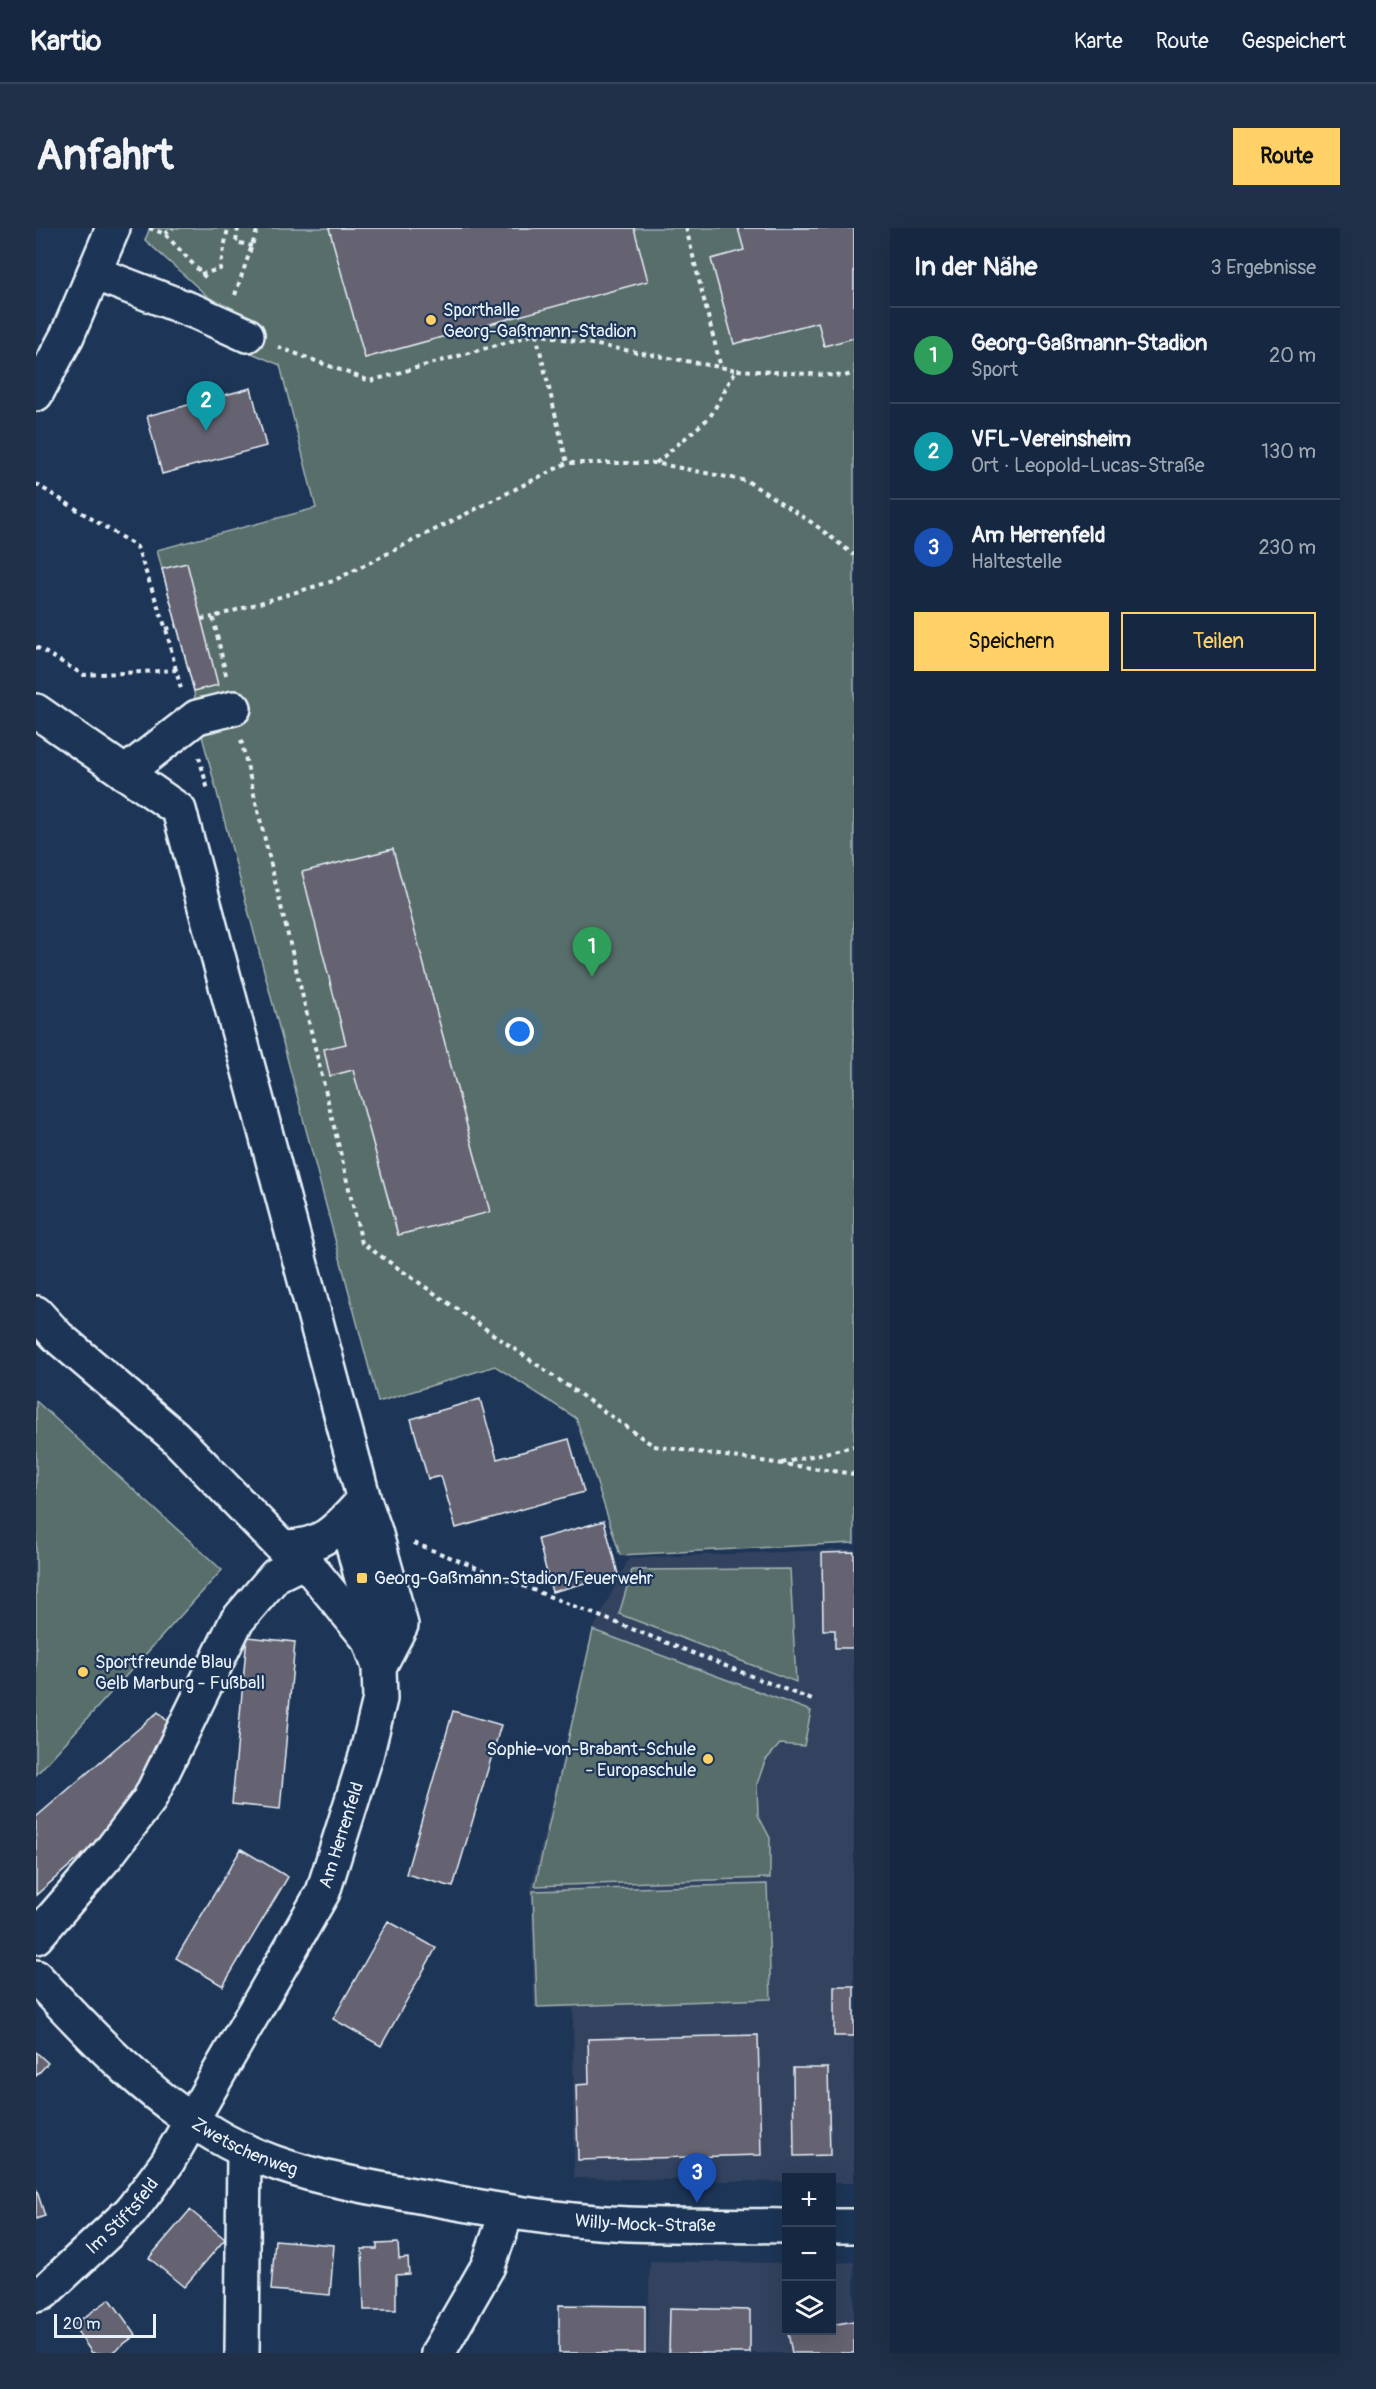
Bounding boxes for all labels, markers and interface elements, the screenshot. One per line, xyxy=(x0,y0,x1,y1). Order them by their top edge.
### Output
text: Kartio xyxy=(30,24,101,59)
text: Karte xyxy=(1074,28,1123,55)
text: Route xyxy=(1156,28,1209,55)
text: Gespeichert xyxy=(1242,28,1346,55)
button: Route xyxy=(1233,128,1340,185)
text: Anfahrt xyxy=(36,130,174,182)
text: In der Nähe xyxy=(914,251,1037,283)
text: 3 Ergebnisse xyxy=(1211,255,1316,280)
place label: Sporthalle Georg-Gaßmann-Stadion xyxy=(443,299,636,343)
marker: Sporthalle Georg-Gaßmann-Stadion xyxy=(424,313,438,327)
text: Georg-Gaßmann-Stadion xyxy=(971,329,1207,357)
text: 1 xyxy=(930,343,937,368)
text: 20 m xyxy=(1269,343,1316,368)
text: Sport xyxy=(971,357,1018,382)
pin: 2 xyxy=(186,382,226,431)
text: VFL-Vereinsheim xyxy=(971,425,1131,453)
text: 2 xyxy=(928,439,939,464)
text: 130 m xyxy=(1261,439,1316,464)
text: Ort · Leopold-Lucas-Straße xyxy=(971,453,1205,478)
text: Am Herrenfeld xyxy=(971,521,1106,549)
text: 3 xyxy=(928,535,939,560)
text: 230 m xyxy=(1259,535,1316,560)
text: Haltestelle xyxy=(971,549,1062,574)
button: Speichern xyxy=(914,612,1109,671)
button: Teilen xyxy=(1121,612,1316,671)
pin: 1 xyxy=(572,928,612,977)
your location xyxy=(505,1017,534,1046)
place label: Georg-Gaßmann-Stadion/Feuerwehr xyxy=(374,1567,654,1590)
marker: Georg-Gaßmann-Stadion/Feuerwehr xyxy=(355,1571,369,1585)
place label: Sportfreunde Blau Gelb Marburg - Fußball xyxy=(95,1651,265,1695)
marker: Sportfreunde Blau Gelb Marburg - Fußball xyxy=(76,1665,90,1679)
place label: Sophie-von-Brabant-Schule - Europaschule xyxy=(486,1738,696,1782)
marker: Sophie-von-Brabant-Schule - Europaschule xyxy=(701,1752,715,1766)
street label: Am Herrenfeld xyxy=(314,1779,369,1891)
street label: Zwetschenweg xyxy=(187,2113,300,2182)
pin: 3 xyxy=(678,2154,716,2203)
street label: Im Stiftsfeld xyxy=(81,2173,164,2259)
map controls xyxy=(782,2173,836,2335)
button: + xyxy=(782,2173,836,2227)
street label: Willy-Mock-Straße xyxy=(574,2209,716,2237)
button: − xyxy=(782,2227,836,2281)
button: layers xyxy=(782,2281,836,2335)
scale bar xyxy=(54,2311,156,2338)
text: 20 m xyxy=(63,2314,101,2334)

